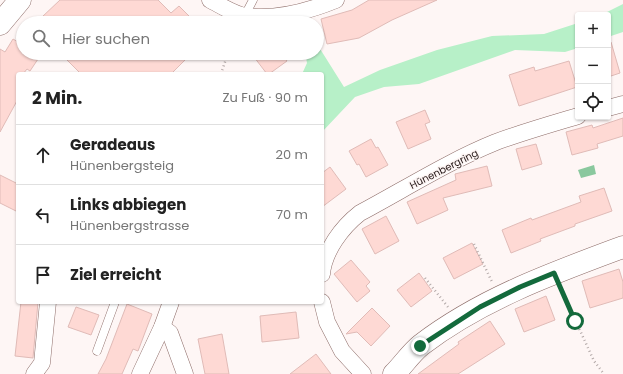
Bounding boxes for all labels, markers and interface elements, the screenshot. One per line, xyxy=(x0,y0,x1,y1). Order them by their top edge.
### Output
map controls xyxy=(575,12,611,120)
button: + xyxy=(575,12,611,48)
search box xyxy=(16,16,324,60)
icon: search xyxy=(30,27,52,49)
text: Hier suchen xyxy=(62,28,150,49)
button: − xyxy=(575,48,611,84)
button: locate xyxy=(575,84,611,120)
text: 2 Min. xyxy=(32,86,82,110)
text: Zu Fuß · 90 m xyxy=(223,88,308,107)
text: Geradeaus xyxy=(70,134,155,155)
icon: ahead xyxy=(32,144,54,166)
text: 20 m xyxy=(275,145,308,164)
street label: Hünenbergring xyxy=(407,145,481,193)
text: Hünenbergsteig xyxy=(70,156,174,175)
text: Links abbiegen xyxy=(70,194,186,215)
icon: left xyxy=(32,204,54,226)
text: 70 m xyxy=(276,205,308,224)
text: Hünenbergstrasse xyxy=(70,216,189,235)
icon: arrive xyxy=(32,264,54,286)
text: Ziel erreicht xyxy=(70,264,161,285)
route start xyxy=(566,312,584,330)
route end xyxy=(411,337,429,355)

